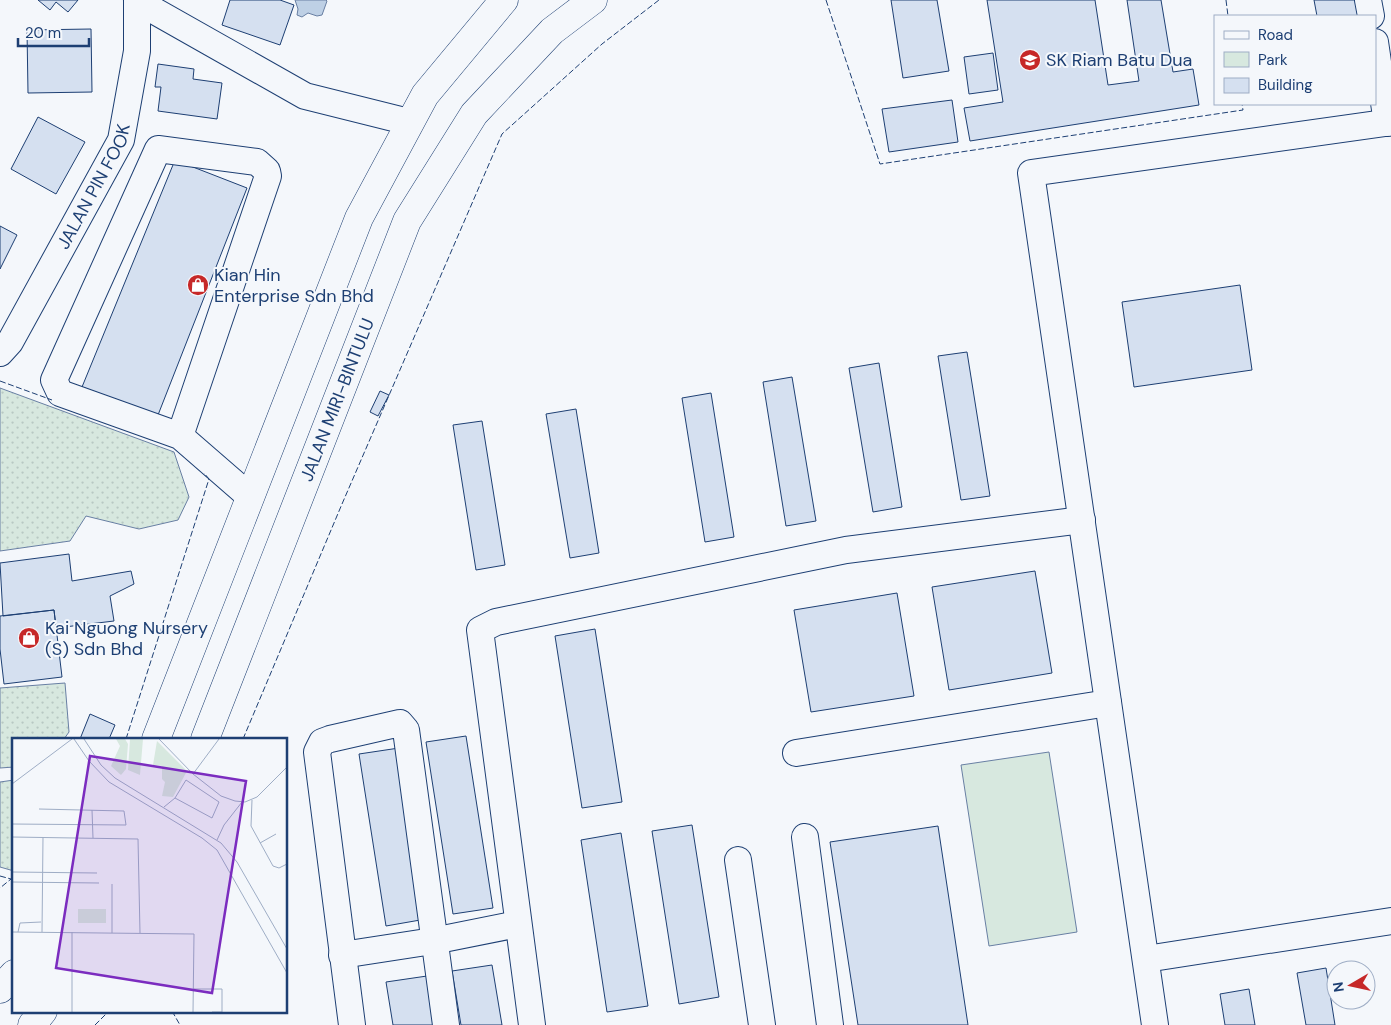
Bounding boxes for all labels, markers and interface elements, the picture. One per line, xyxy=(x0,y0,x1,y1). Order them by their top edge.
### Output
scale bar xyxy=(18,15,89,47)
legend xyxy=(1214,15,1376,105)
text: 20 m xyxy=(25,23,61,43)
text: Road xyxy=(1258,25,1293,45)
school or university icon: SK Riam Batu Dua xyxy=(1018,48,1042,72)
place label: SK Riam Batu Dua xyxy=(1046,48,1192,72)
text: Park xyxy=(1258,50,1288,70)
text: Building xyxy=(1258,75,1313,95)
street label: JALAN PIN FOOK xyxy=(51,121,136,253)
place label: Kian Hin Enterprise Sdn Bhd xyxy=(214,263,374,308)
shop icon: Kian Hin Enterprise Sdn Bhd xyxy=(186,273,210,297)
street label: JALAN MIRI-BINTULU xyxy=(295,315,380,485)
place label: Kai Nguong Nursery (S) Sdn Bhd xyxy=(45,616,208,661)
shop icon: Kai Nguong Nursery (S) Sdn Bhd xyxy=(17,626,41,650)
inset map xyxy=(12,738,288,1012)
north arrow xyxy=(1326,960,1376,1010)
text: N xyxy=(1328,981,1348,993)

